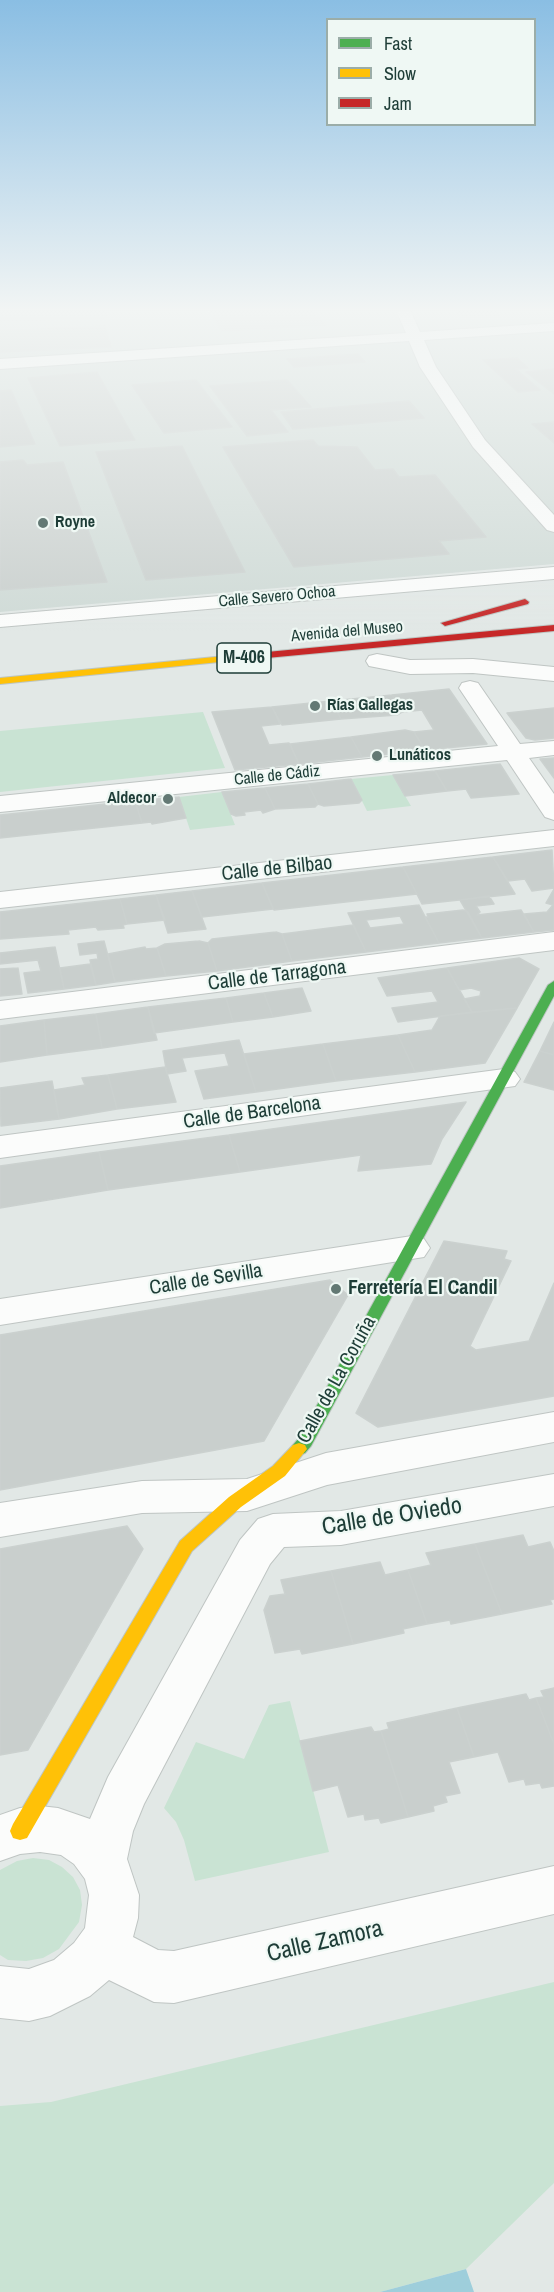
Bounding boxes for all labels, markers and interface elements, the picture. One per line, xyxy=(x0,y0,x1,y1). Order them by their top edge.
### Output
legend xyxy=(326,18,536,126)
text: Fast xyxy=(384,31,412,56)
text: Slow xyxy=(384,61,416,86)
text: Jam xyxy=(384,91,412,116)
place label: Royne xyxy=(55,513,95,533)
marker: Royne xyxy=(36,516,50,530)
street label: Calle Severo Ochoa xyxy=(218,582,336,612)
street label: Avenida del Museo xyxy=(290,618,404,646)
road number: M-406 xyxy=(217,643,271,673)
place label: Rías Gallegas xyxy=(327,696,413,716)
marker: Rías Gallegas xyxy=(308,699,322,713)
place label: Lunáticos xyxy=(389,746,451,766)
marker: Lunáticos xyxy=(370,749,384,763)
street label: Calle de Cádiz xyxy=(233,762,321,790)
place label: Aldecor xyxy=(107,789,156,809)
marker: Aldecor xyxy=(161,792,175,806)
street label: Calle de Bilbao xyxy=(220,851,334,887)
street label: Calle de Tarragona xyxy=(207,956,347,996)
street label: Calle de Barcelona xyxy=(182,1091,322,1135)
street label: Calle de Sevilla xyxy=(148,1259,264,1301)
place label: Ferretería El Candil xyxy=(348,1277,498,1301)
marker: Ferretería El Candil xyxy=(329,1282,343,1296)
street label: Calle de La Coruña xyxy=(292,1312,382,1448)
street label: Calle de Oviedo xyxy=(320,1492,464,1542)
street label: Calle Zamora xyxy=(264,1915,386,1969)

